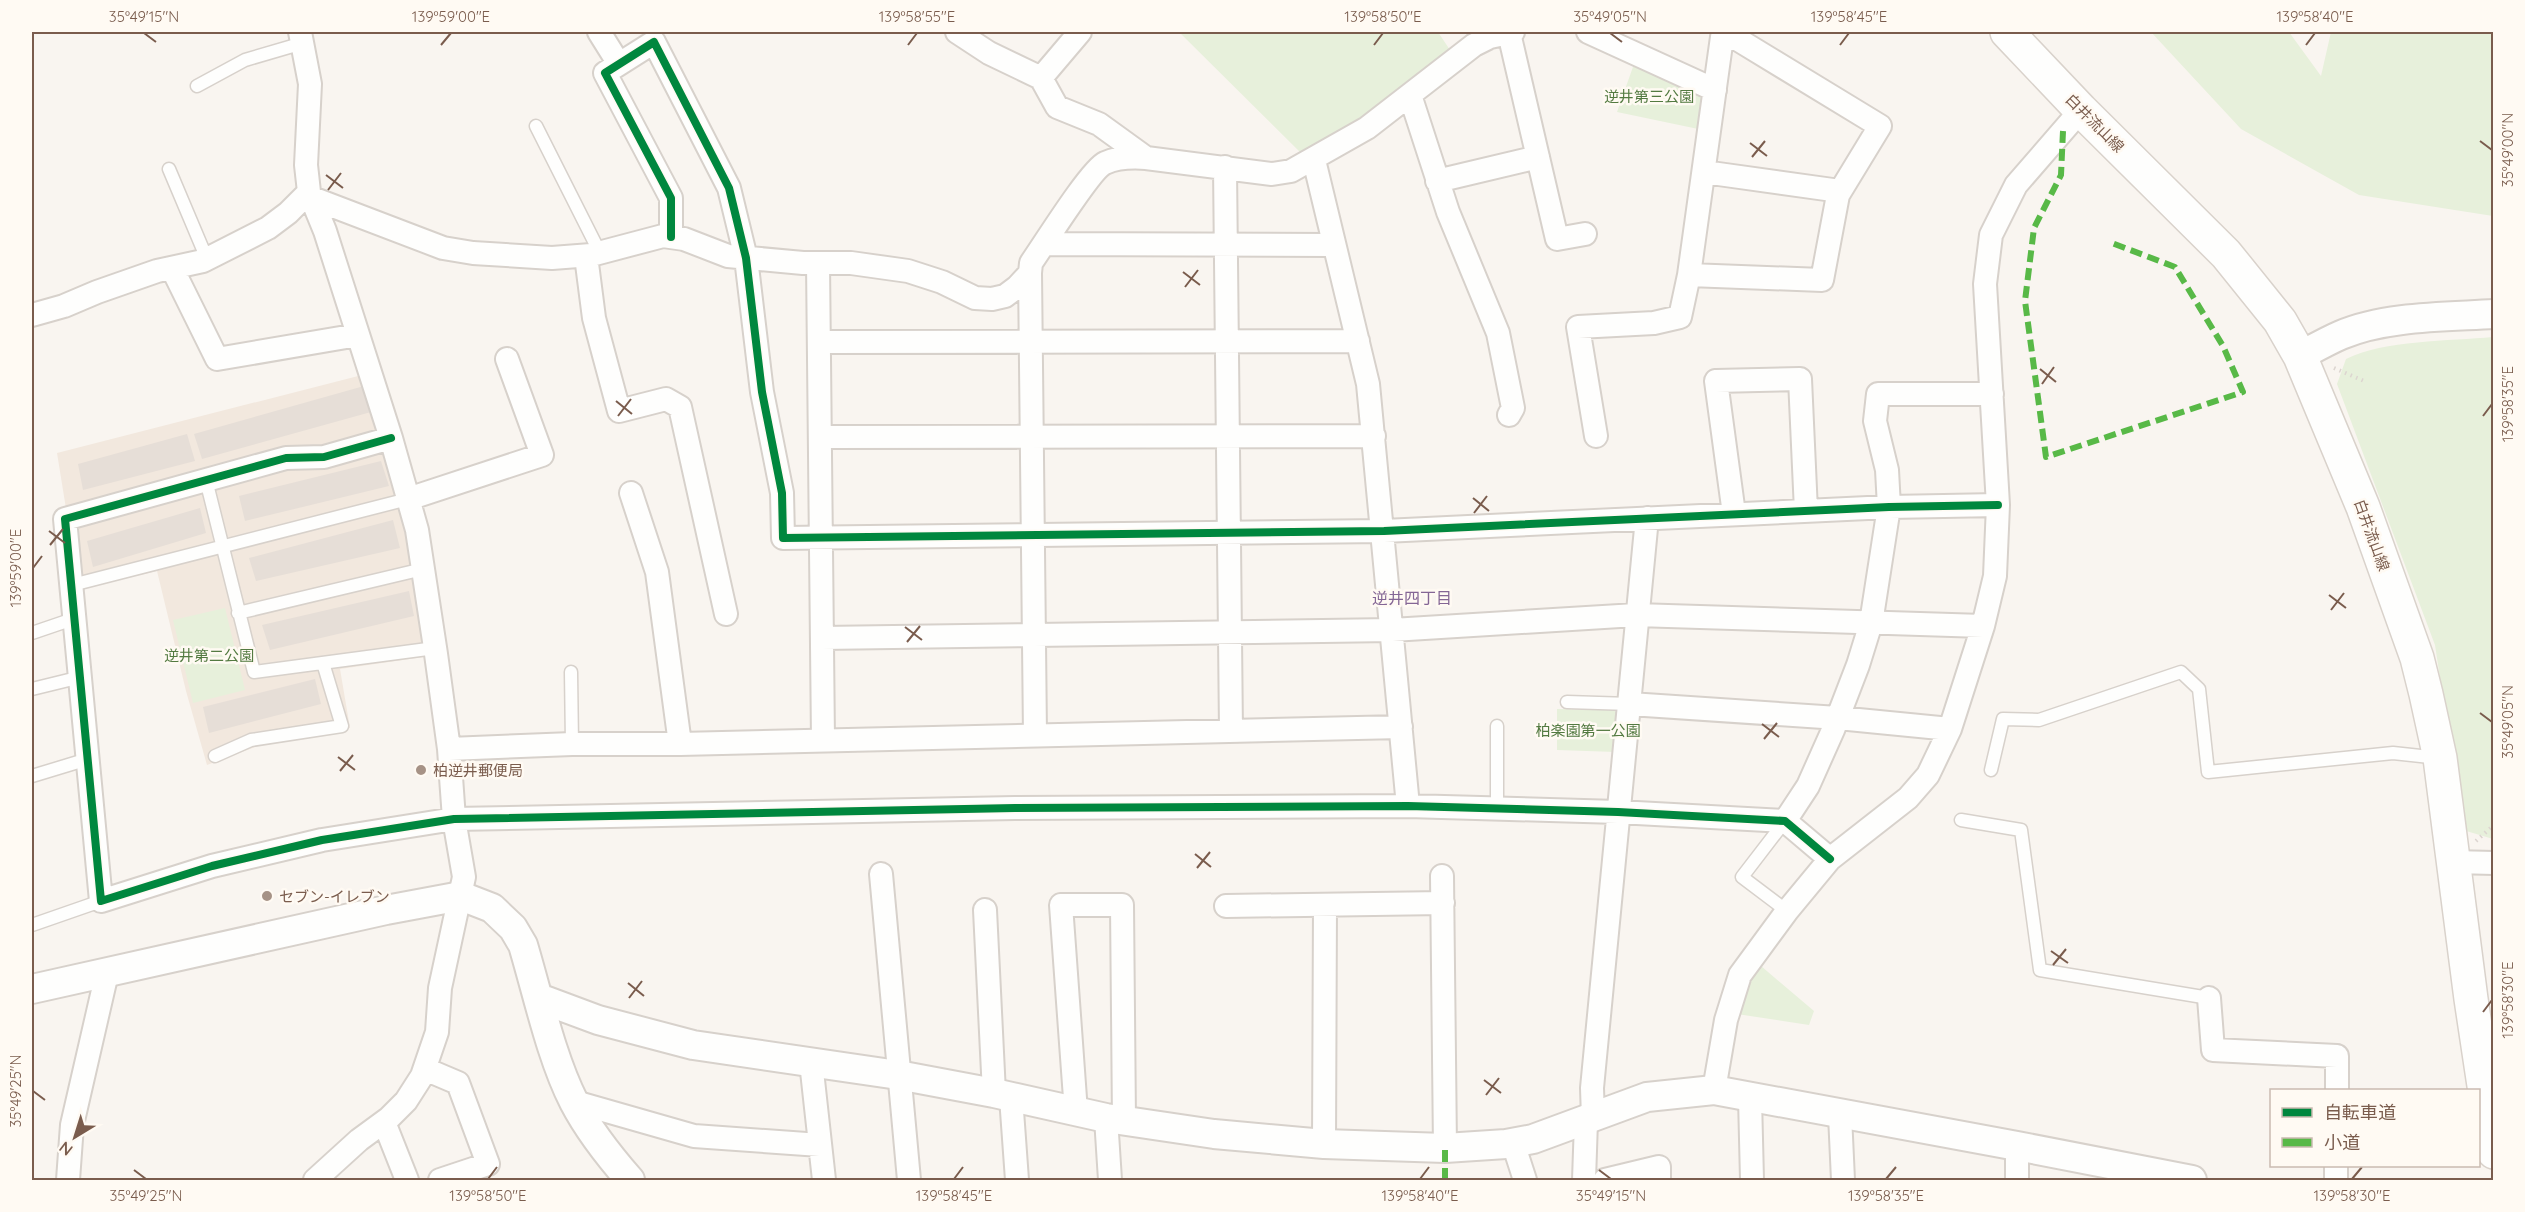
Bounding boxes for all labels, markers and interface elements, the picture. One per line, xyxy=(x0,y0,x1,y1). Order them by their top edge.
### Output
text: 35°49'15"N xyxy=(109,7,179,26)
text: 139°59'00"E xyxy=(412,7,490,26)
text: 139°58'55"E xyxy=(879,7,955,26)
text: 139°58'50"E xyxy=(1344,7,1422,26)
text: 35°49'05"N xyxy=(1573,7,1647,26)
text: 139°58'45"E xyxy=(1811,7,1887,26)
text: 139°58'40"E xyxy=(2276,7,2354,26)
park label: 逆井第三公園 xyxy=(1604,87,1694,106)
street label: 白井流山線 xyxy=(2062,90,2128,156)
text: 35°49'00"N xyxy=(2498,113,2517,187)
text: 139°58'35"E xyxy=(2498,366,2517,442)
street label: 白井流山線 xyxy=(2350,497,2394,573)
text: 139°59'00"E xyxy=(6,529,25,607)
district label: 逆井四丁目 xyxy=(1372,588,1452,608)
park label: 逆井第二公園 xyxy=(164,646,254,665)
text: 35°49'05"N xyxy=(2498,685,2517,759)
park label: 柏楽園第一公園 xyxy=(1535,721,1641,740)
place label: 柏逆井郵便局 xyxy=(433,761,523,780)
marker: 柏逆井郵便局 xyxy=(414,763,428,777)
place label: セブン-イレブン xyxy=(279,887,390,906)
marker: セブン-イレブン xyxy=(260,889,274,903)
text: 139°58'30"E xyxy=(2498,962,2517,1038)
text: 35°49'25"N xyxy=(6,1054,25,1128)
legend xyxy=(2270,1089,2480,1167)
text: 自転車道 xyxy=(2324,1101,2396,1124)
north arrow xyxy=(45,1107,105,1167)
text: 小道 xyxy=(2324,1131,2360,1154)
text: N xyxy=(55,1137,77,1160)
text: 35°49'25"N xyxy=(109,1186,183,1205)
text: 139°58'50"E xyxy=(449,1186,527,1205)
text: 139°58'45"E xyxy=(916,1186,992,1205)
text: 139°58'40"E xyxy=(1381,1186,1459,1205)
text: 35°49'15"N xyxy=(1576,1186,1646,1205)
text: 139°58'35"E xyxy=(1848,1186,1924,1205)
text: 139°58'30"E xyxy=(2314,1186,2390,1205)

